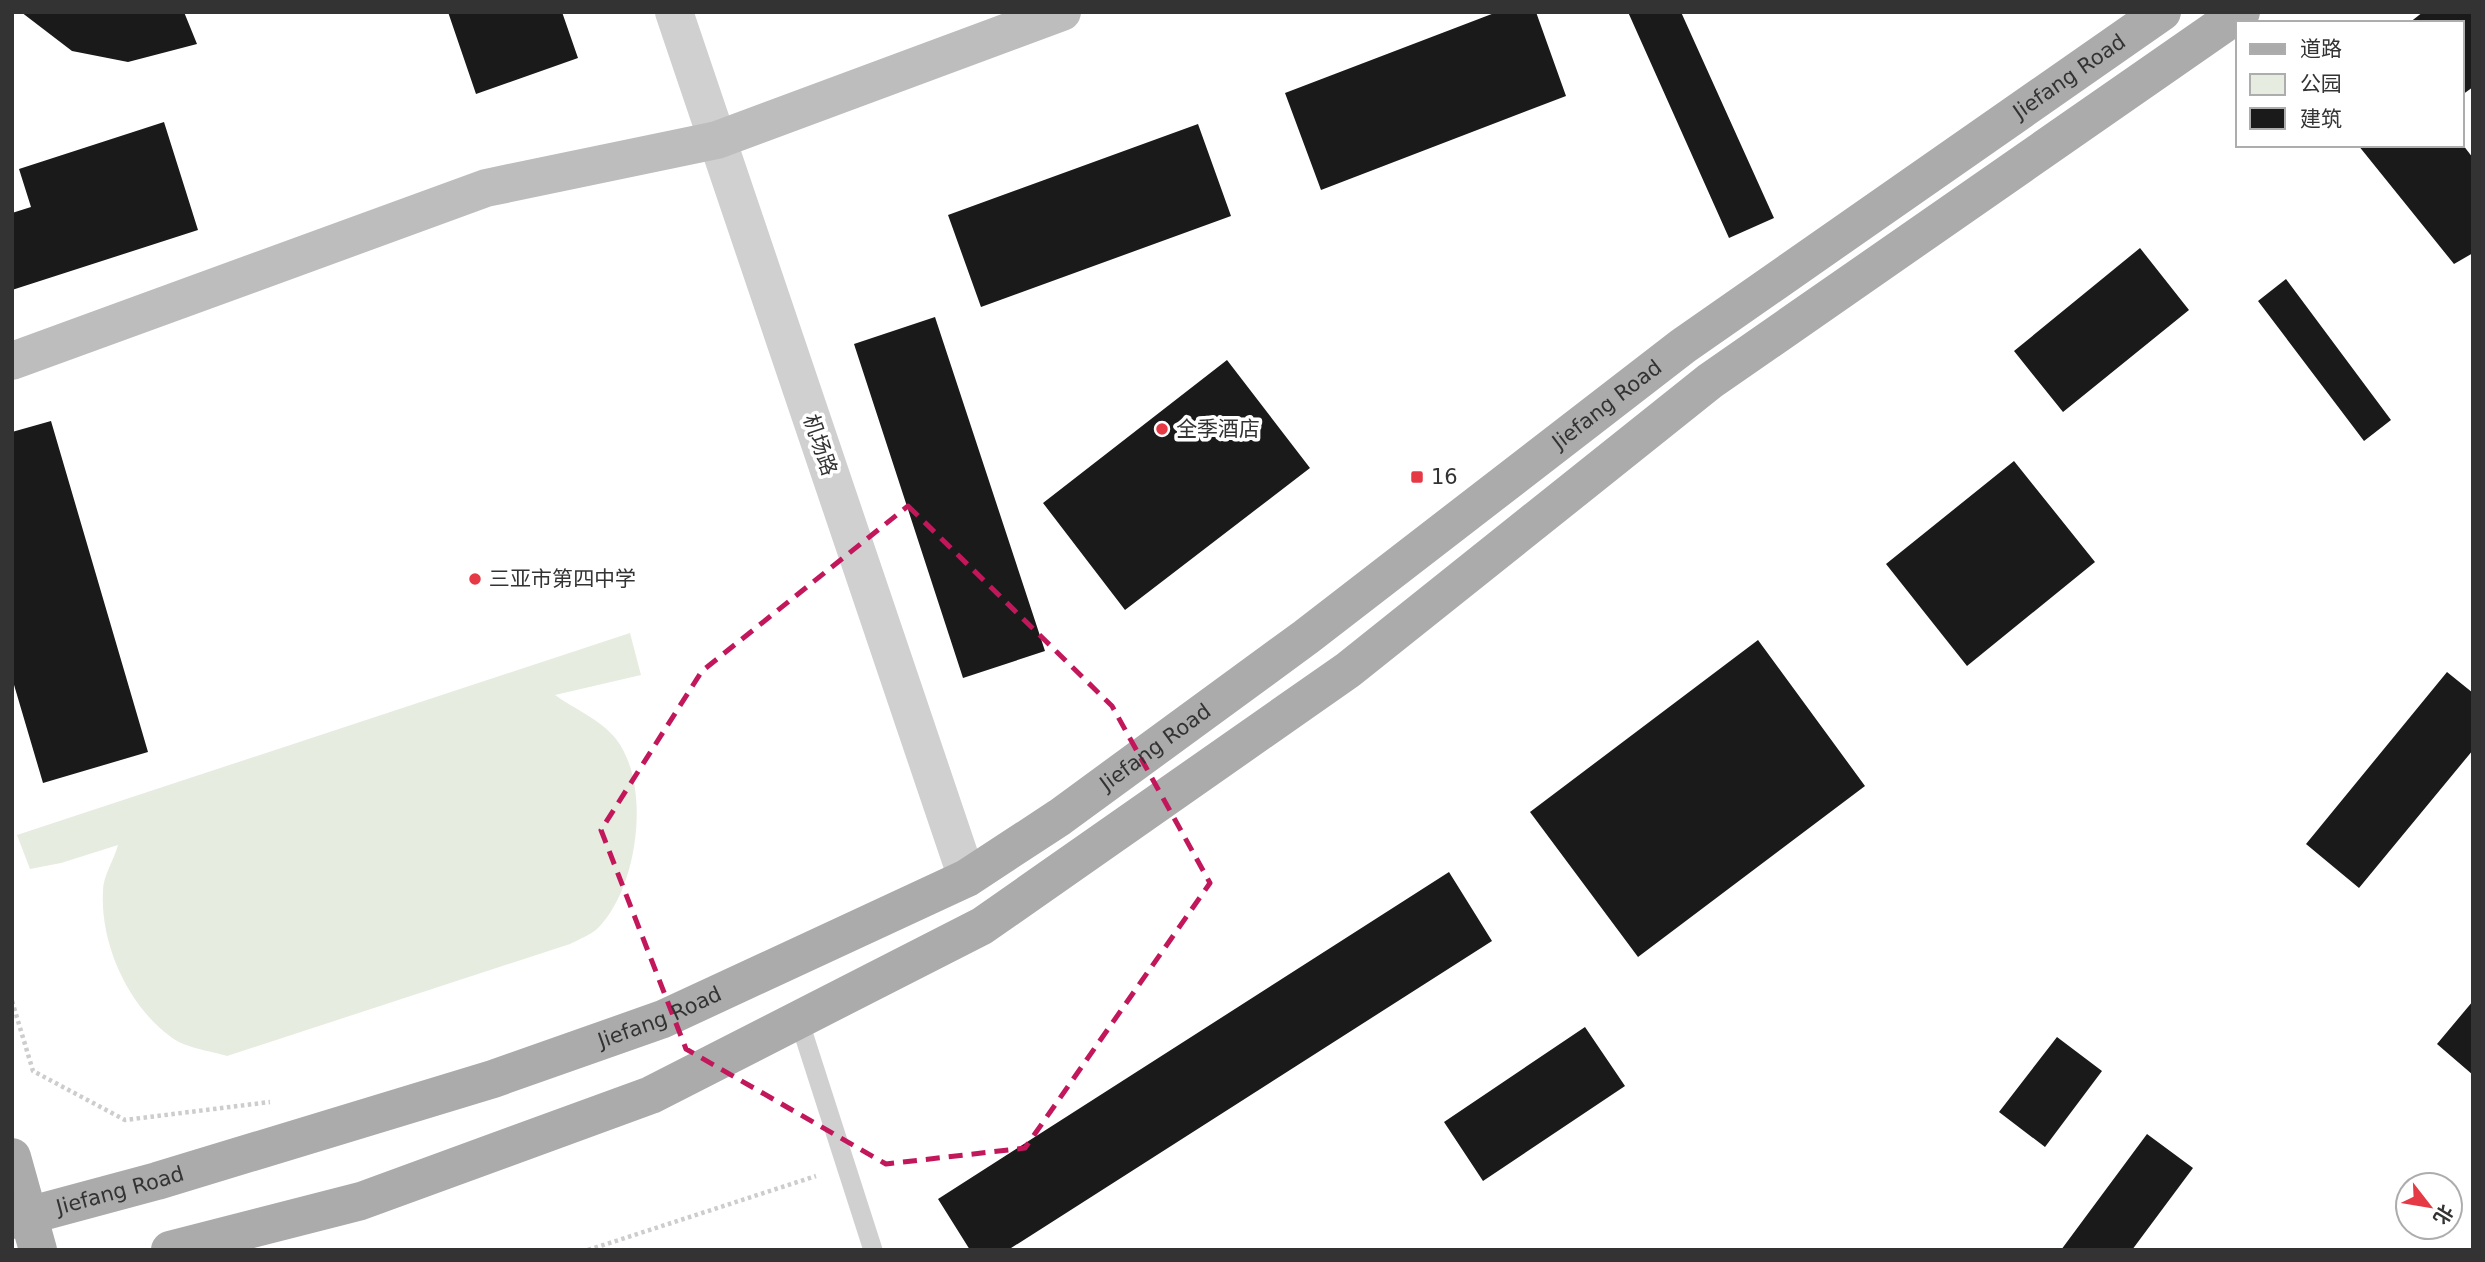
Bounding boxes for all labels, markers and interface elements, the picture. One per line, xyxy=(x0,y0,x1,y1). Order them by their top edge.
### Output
legend xyxy=(2236,21,2464,147)
street label: Jiefang Road xyxy=(2007,29,2130,125)
text: 道路 xyxy=(2300,37,2342,61)
text: 公园 xyxy=(2300,72,2342,96)
text: 建筑 xyxy=(2300,107,2342,131)
street label: Jiefang Road xyxy=(1546,355,1666,455)
street label: 机场路 xyxy=(798,411,842,479)
place label: 全季酒店 xyxy=(1176,417,1260,441)
marker: 全季酒店 xyxy=(1154,421,1170,437)
place label: 16 xyxy=(1431,465,1458,489)
marker: 16 xyxy=(1409,469,1425,485)
place label: 三亚市第四中学 xyxy=(489,567,636,591)
marker: 三亚市第四中学 xyxy=(467,571,483,587)
street label: Jiefang Road xyxy=(1094,699,1215,797)
street label: Jiefang Road xyxy=(593,982,725,1054)
street label: Jiefang Road xyxy=(52,1162,187,1220)
north arrow xyxy=(2394,1171,2464,1241)
text: 北 xyxy=(2429,1201,2458,1229)

